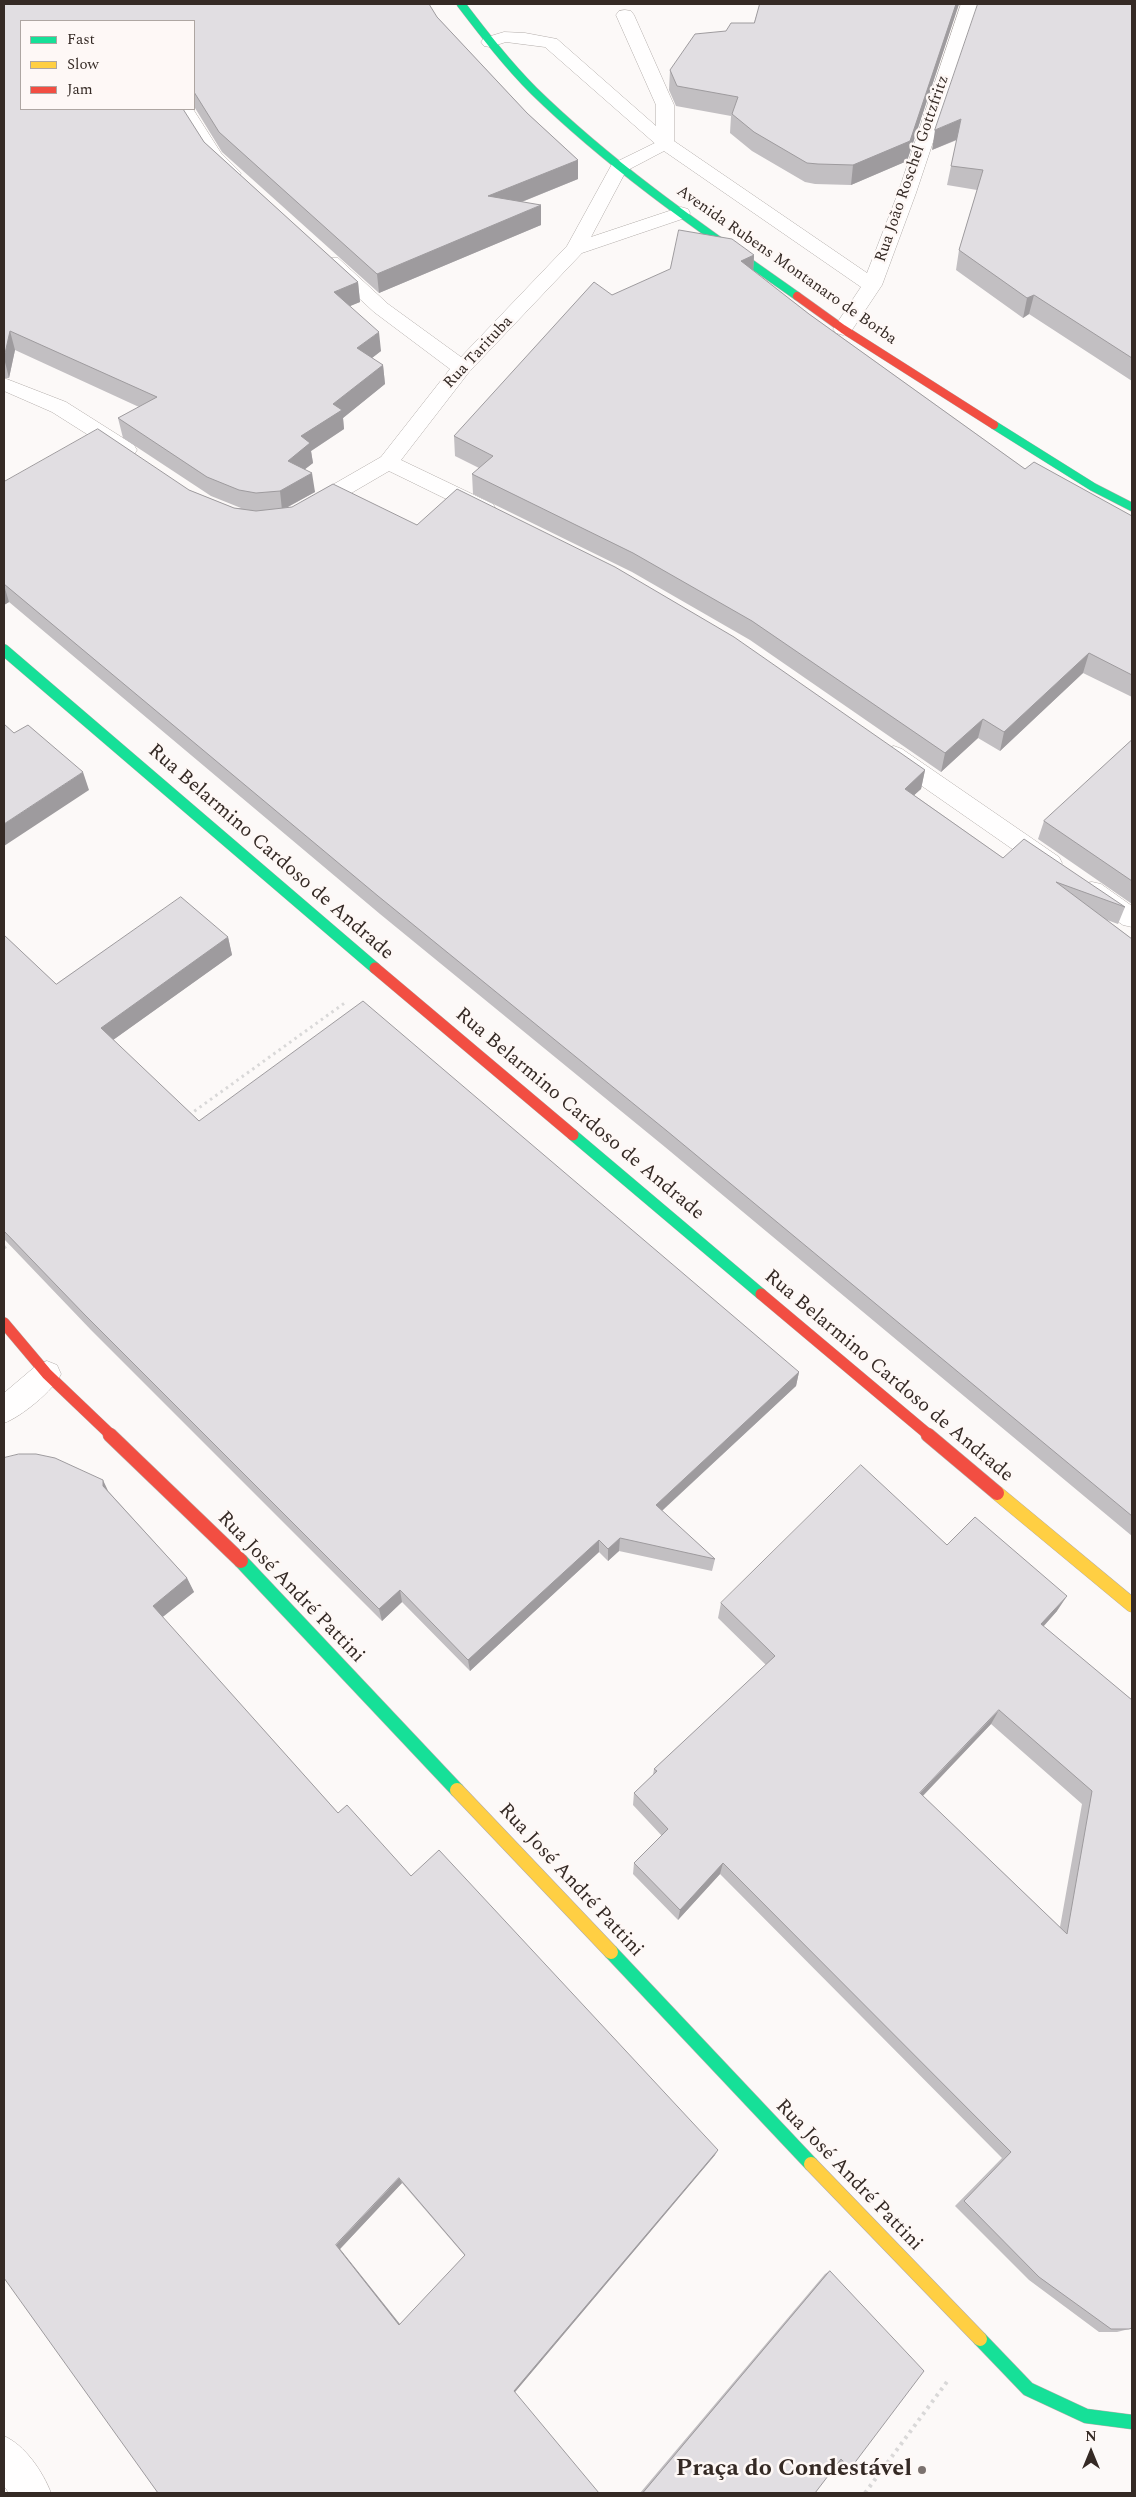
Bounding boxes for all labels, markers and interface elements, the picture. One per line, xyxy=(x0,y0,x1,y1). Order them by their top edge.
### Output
legend xyxy=(20,20,195,110)
text: Fast xyxy=(67,28,95,51)
text: Slow xyxy=(67,53,99,76)
street label: Rua João Roschel Gottzfritz xyxy=(872,73,954,265)
text: Jam xyxy=(67,78,93,101)
street label: Avenida Rubens Montanaro de Borba xyxy=(672,182,900,350)
street label: Rua Tarituba xyxy=(441,313,517,393)
street label: Rua Belarmino Cardoso de Andrade xyxy=(142,740,398,966)
street label: Rua Belarmino Cardoso de Andrade xyxy=(450,1004,708,1226)
street label: Rua Belarmino Cardoso de Andrade xyxy=(759,1266,1017,1488)
street label: Rua José André Pattini xyxy=(211,1507,369,1669)
street label: Rua José André Pattini xyxy=(492,1799,648,1963)
street label: Rua José André Pattini xyxy=(769,2095,927,2257)
text: N xyxy=(1085,2426,1097,2447)
north arrow xyxy=(1066,2427,1116,2477)
place label: Praça do Condestável xyxy=(676,2456,912,2484)
marker: Praça do Condestável xyxy=(916,2464,928,2476)

